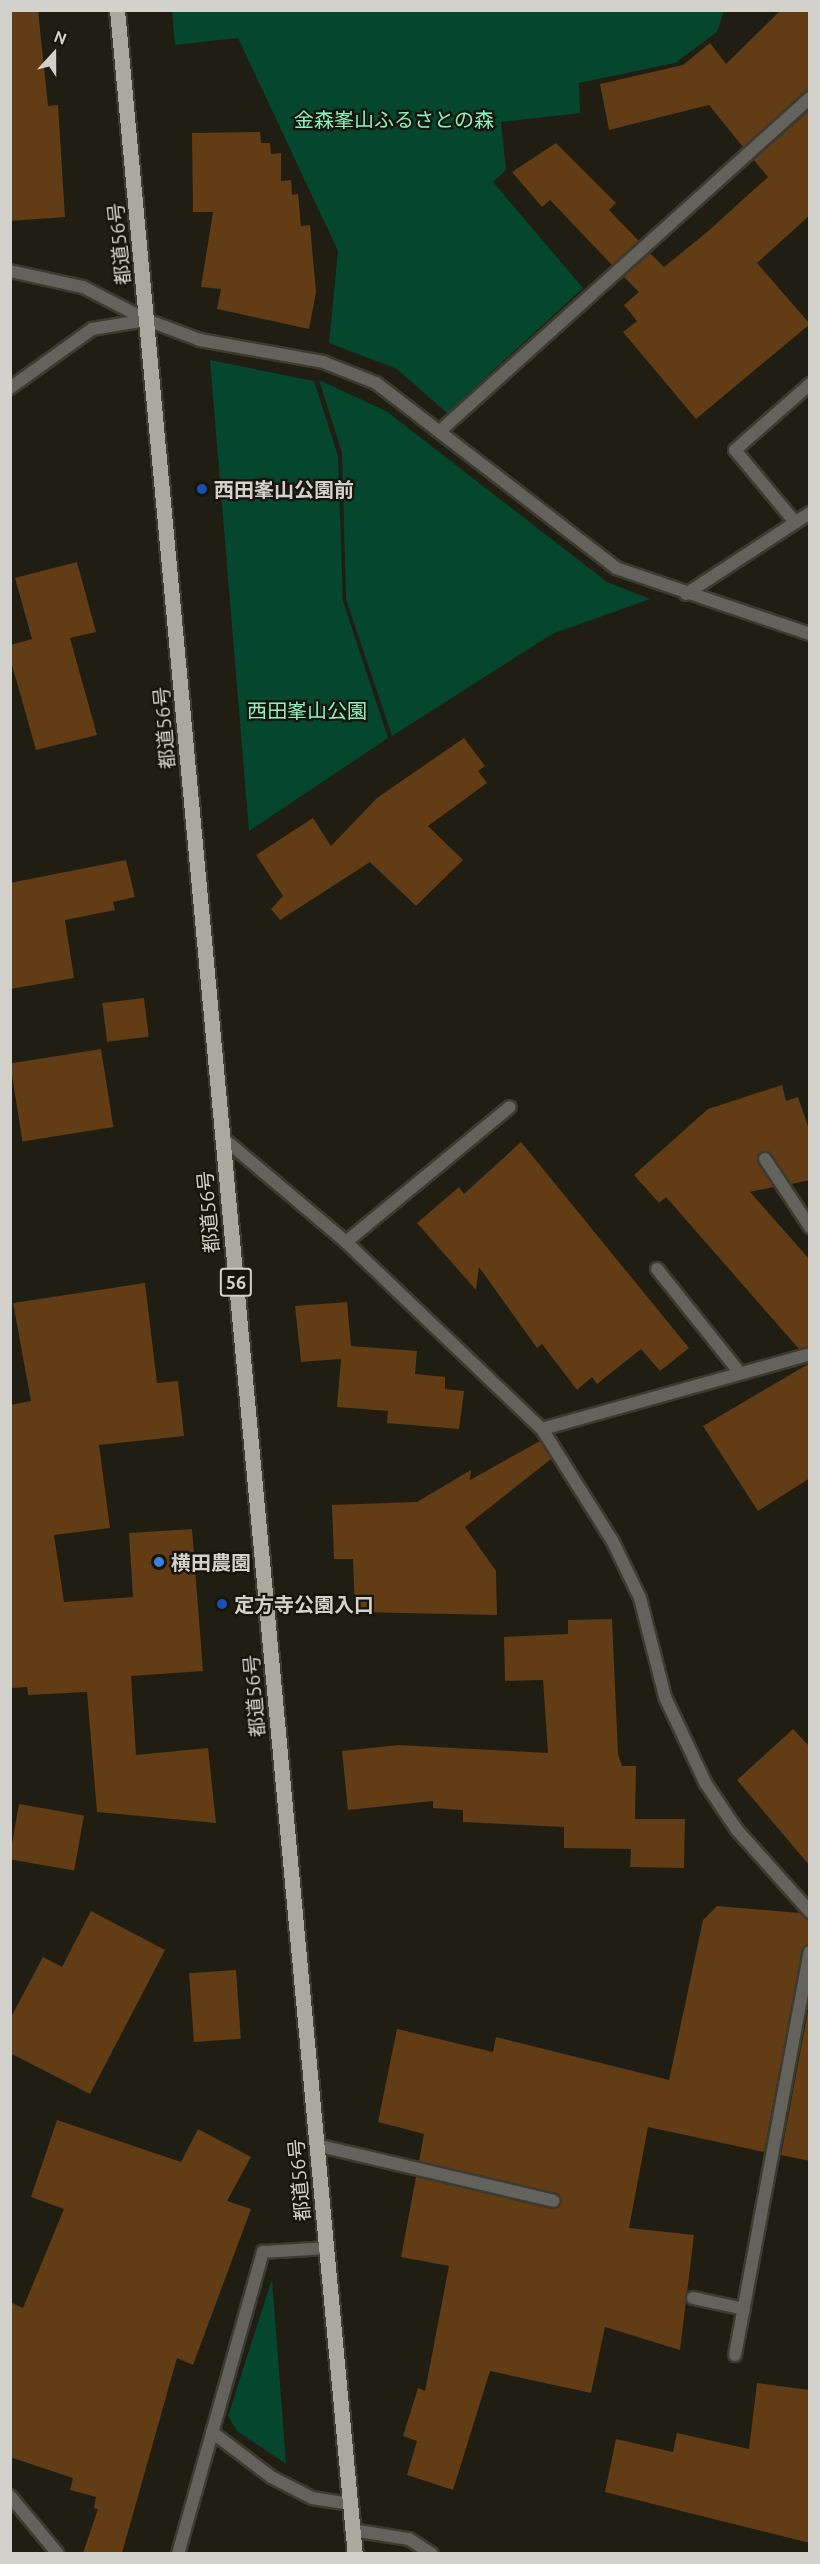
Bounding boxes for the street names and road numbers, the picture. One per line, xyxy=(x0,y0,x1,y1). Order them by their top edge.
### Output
street label: 都道56号 xyxy=(103,202,135,286)
street label: 都道56号 xyxy=(148,686,180,770)
street label: 都道56号 xyxy=(192,1170,224,1254)
road number: 56 xyxy=(220,1267,252,1297)
street label: 都道56号 xyxy=(238,1654,270,1738)
street label: 都道56号 xyxy=(283,2138,315,2222)

